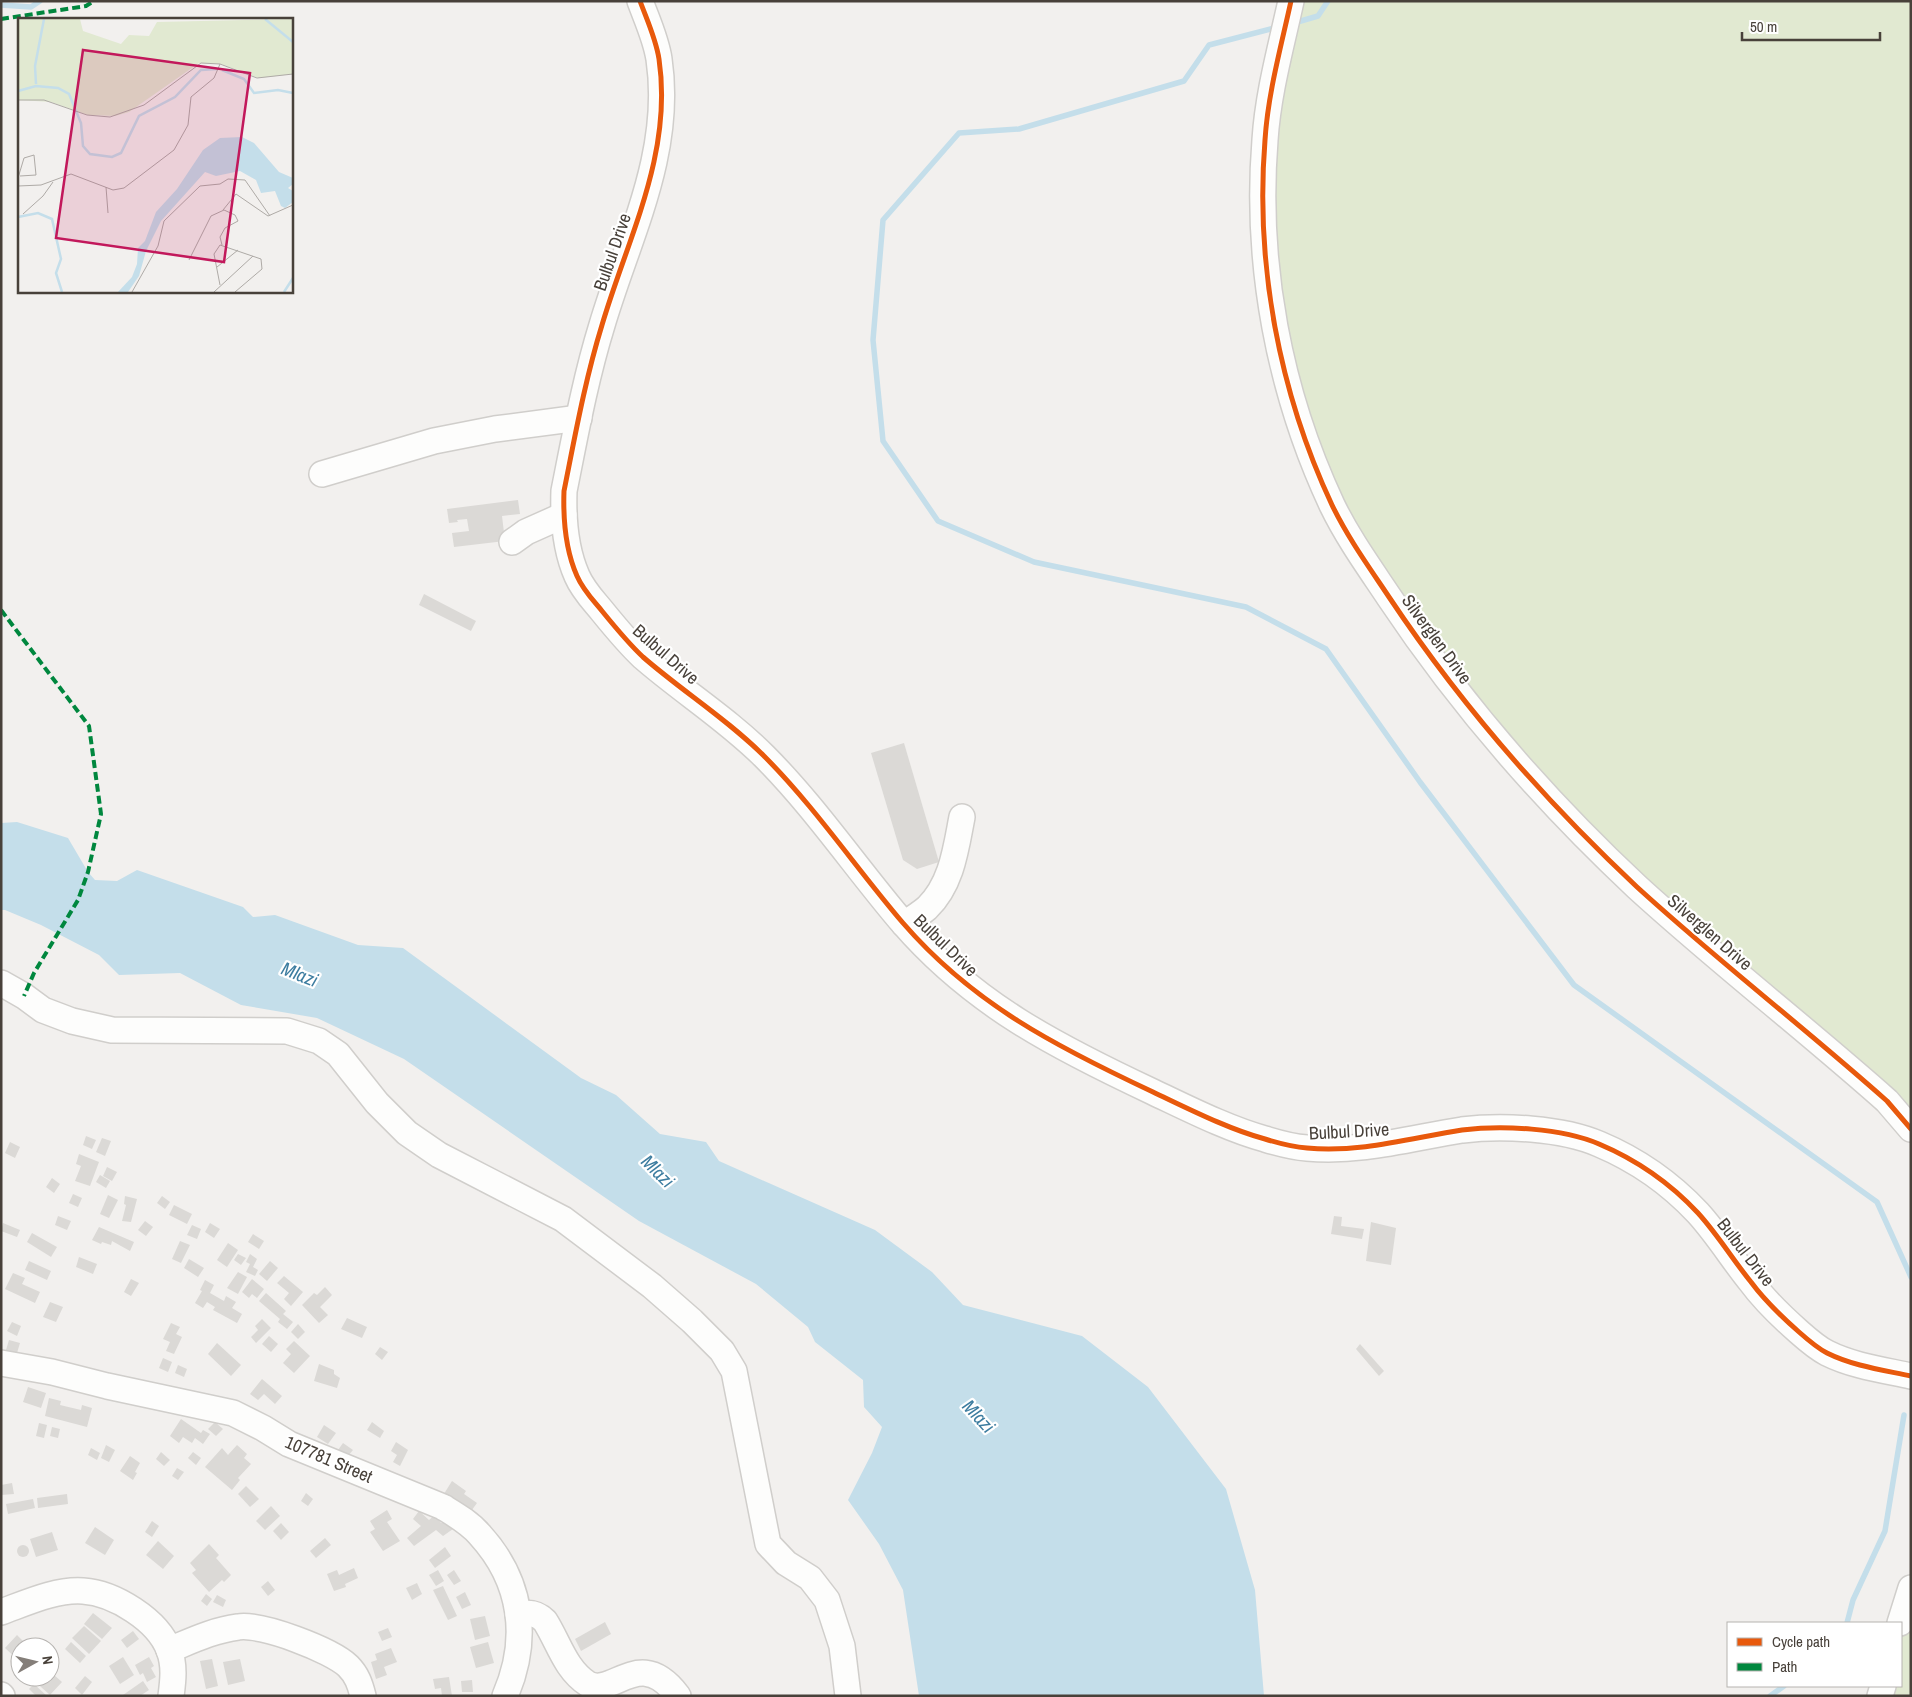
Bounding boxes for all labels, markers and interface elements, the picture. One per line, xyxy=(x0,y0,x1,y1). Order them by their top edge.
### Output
scale bar xyxy=(1742,10,1880,42)
text: 50 m xyxy=(1750,16,1777,37)
inset map xyxy=(18,18,292,292)
street label: Bulbul Drive xyxy=(587,210,637,294)
street label: Silverglen Drive xyxy=(1396,589,1478,689)
street label: Bulbul Drive xyxy=(627,618,705,690)
street label: Silverglen Drive xyxy=(1662,888,1758,976)
street label: Bulbul Drive xyxy=(908,908,984,982)
water label: Mlazi xyxy=(278,955,323,993)
street label: Bulbul Drive xyxy=(1308,1116,1390,1146)
water label: Mlazi xyxy=(636,1149,681,1194)
street label: Bulbul Drive xyxy=(1711,1213,1781,1291)
water label: Mlazi xyxy=(957,1394,1002,1439)
street label: 107781 Street xyxy=(281,1429,377,1489)
legend xyxy=(1727,1622,1902,1687)
text: Cycle path xyxy=(1772,1631,1830,1652)
north arrow xyxy=(10,1637,60,1687)
text: N xyxy=(38,1655,57,1666)
text: Path xyxy=(1772,1656,1797,1677)

